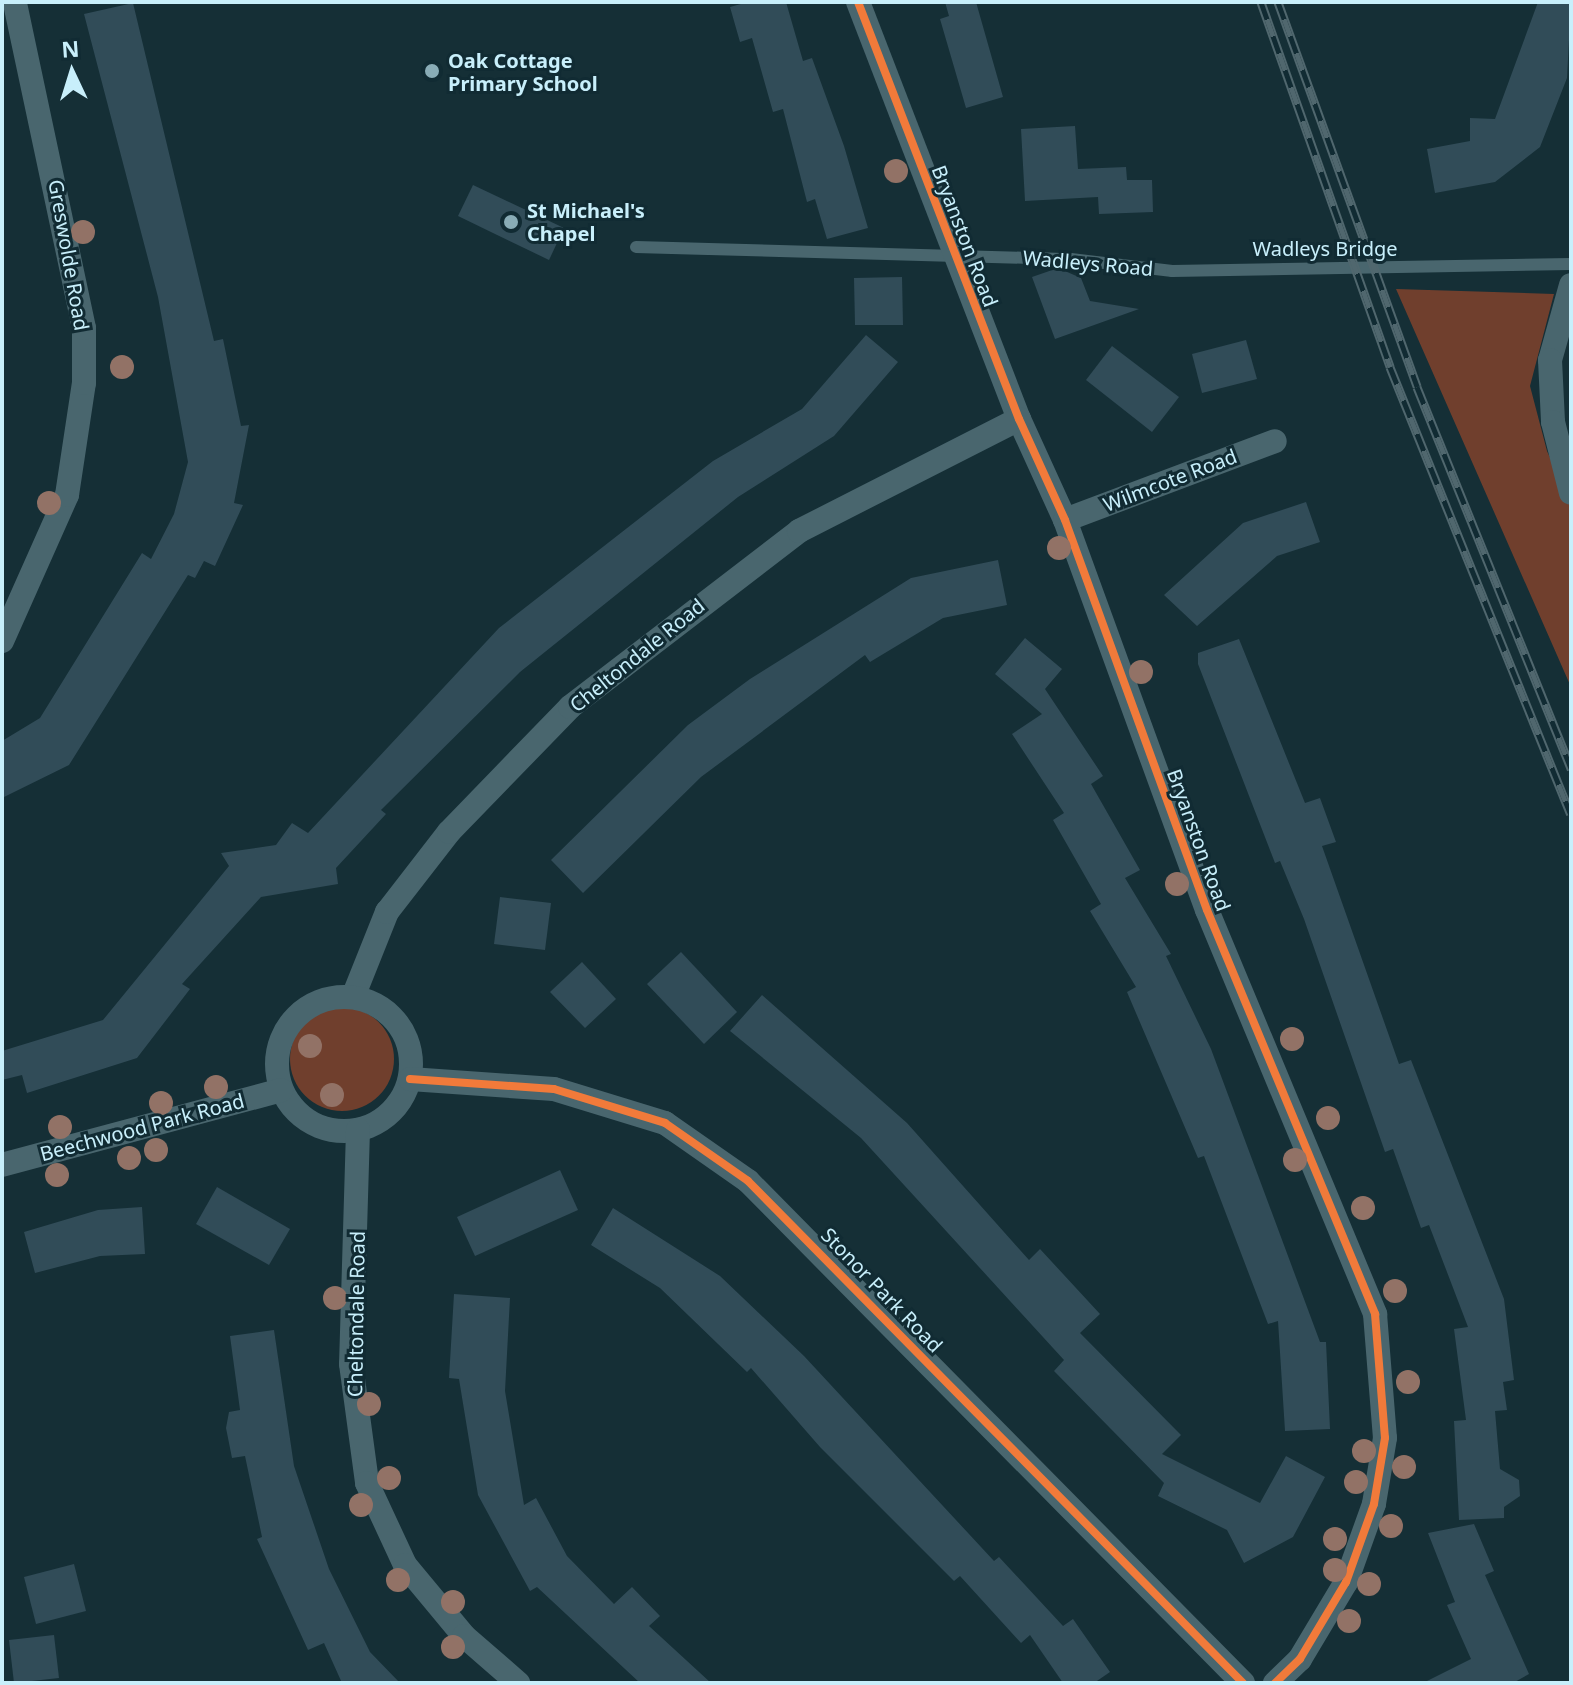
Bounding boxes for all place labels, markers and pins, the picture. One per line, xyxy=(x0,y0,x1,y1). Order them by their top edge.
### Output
place label: Oak Cottage Primary School xyxy=(448,48,598,95)
marker: Oak Cottage Primary School xyxy=(423,62,441,80)
place label: St Michael's Chapel xyxy=(527,198,645,245)
marker: St Michael's Chapel xyxy=(502,213,520,231)

